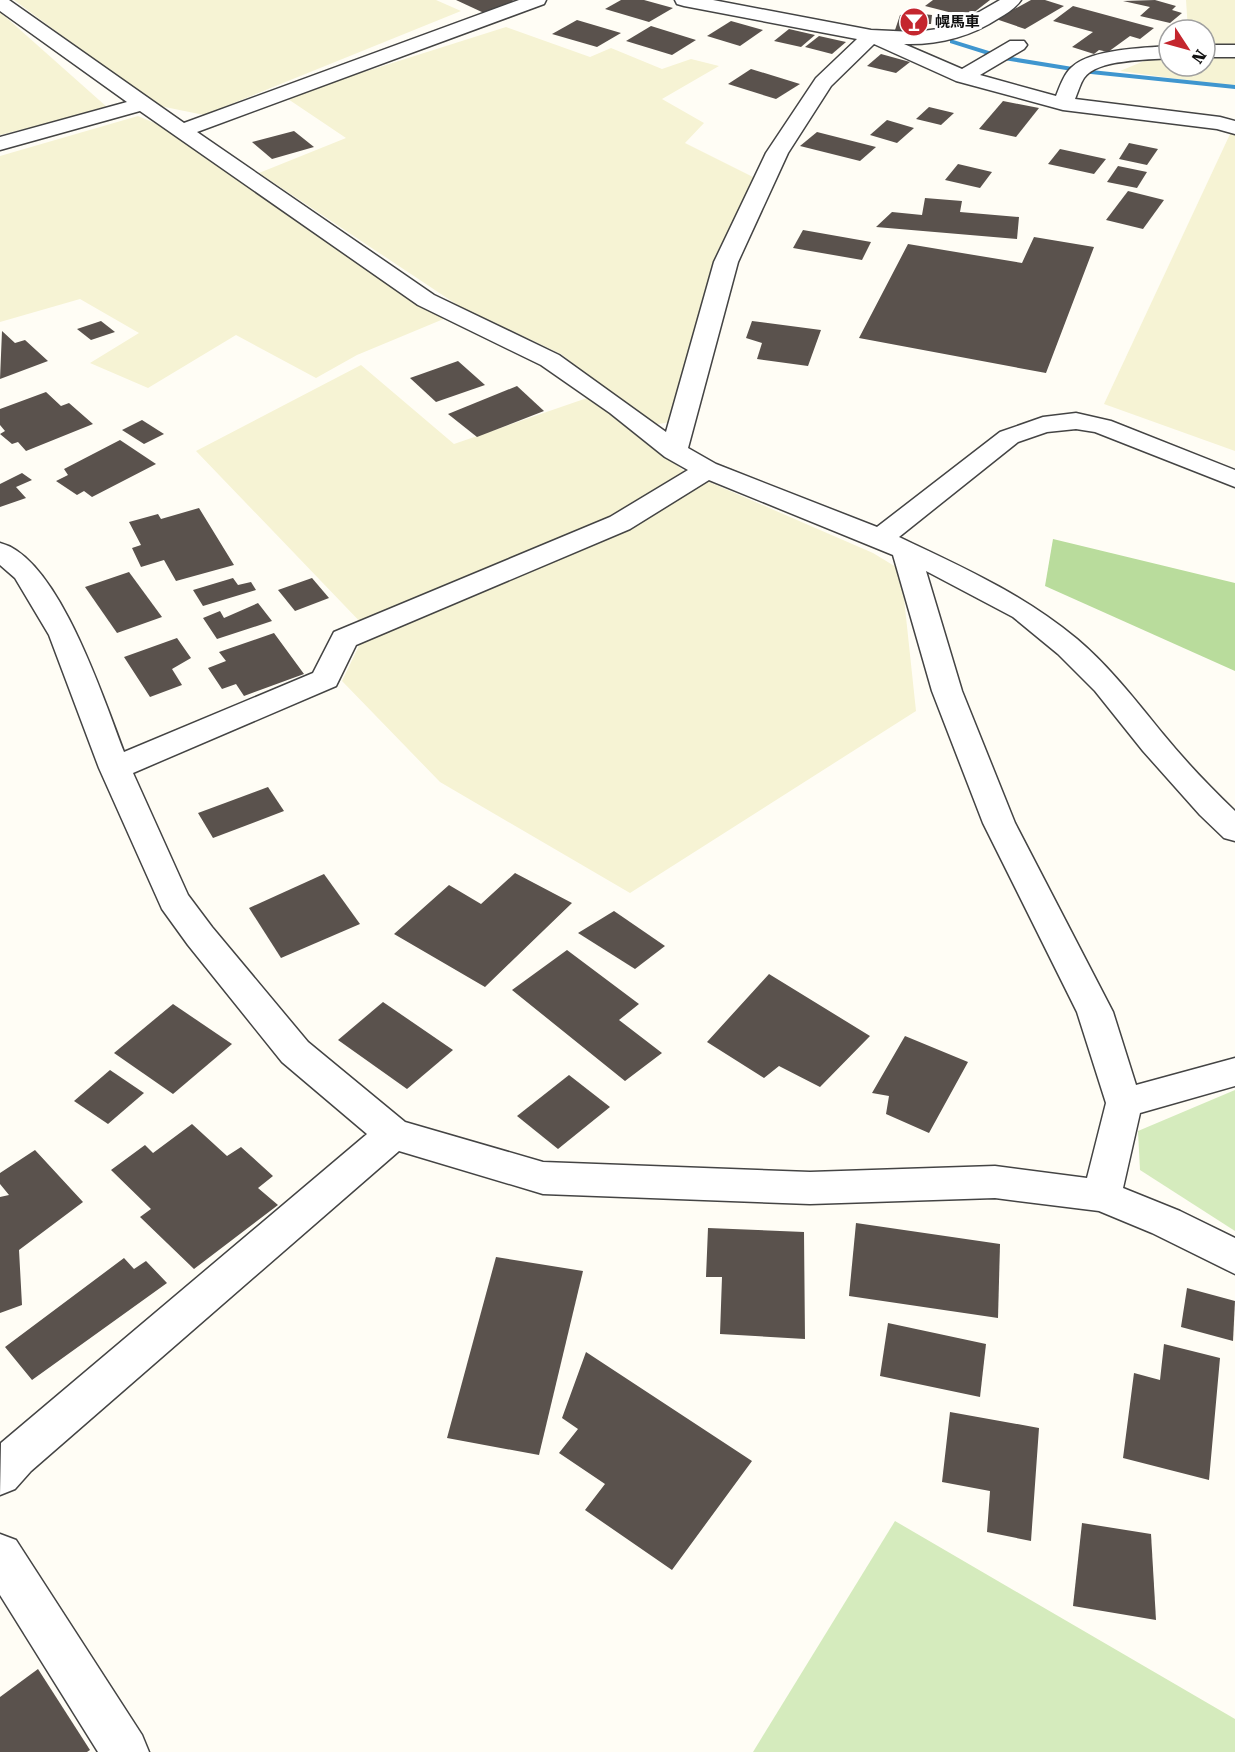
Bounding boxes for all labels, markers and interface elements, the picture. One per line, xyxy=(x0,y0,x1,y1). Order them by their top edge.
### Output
bar icon: 幌馬車 xyxy=(898,6,930,38)
place label: 幌馬車 xyxy=(935,13,980,31)
north arrow xyxy=(1157,18,1217,78)
text: N xyxy=(1187,46,1210,67)

